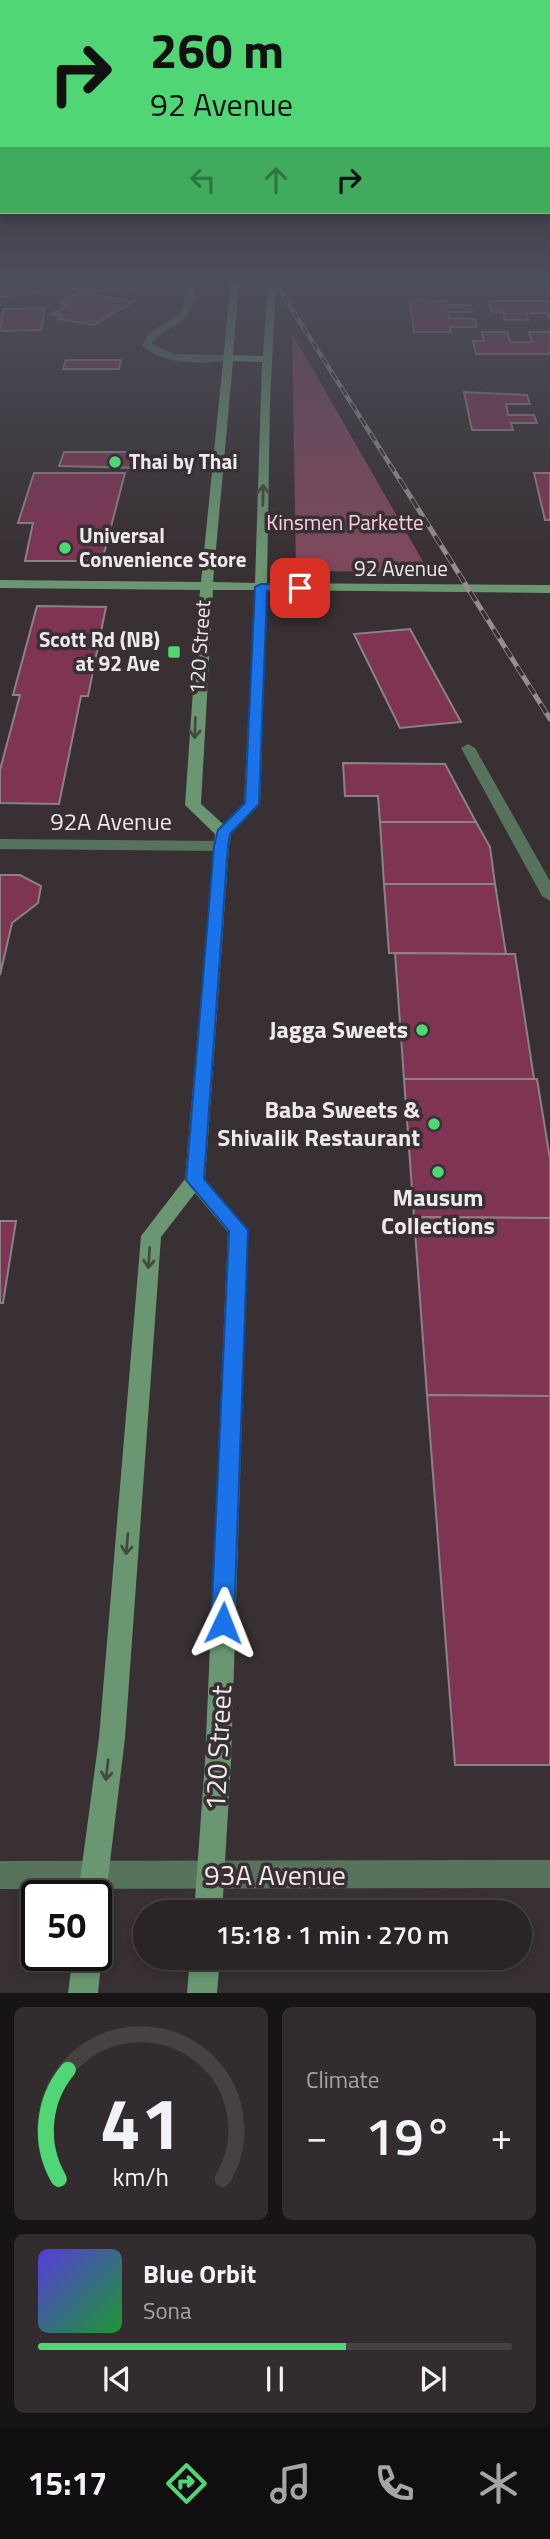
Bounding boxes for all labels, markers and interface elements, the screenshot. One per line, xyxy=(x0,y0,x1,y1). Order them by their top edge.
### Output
text: 260 m xyxy=(150,12,284,87)
icon: right xyxy=(35,28,126,119)
text: 92 Avenue xyxy=(150,80,293,128)
icon: left xyxy=(184,161,222,199)
icon: ahead xyxy=(257,161,295,199)
icon: right xyxy=(330,161,368,199)
place label: Thai by Thai xyxy=(129,445,238,477)
marker: Thai by Thai xyxy=(107,454,123,470)
one-way arrow xyxy=(256,483,270,506)
park label: Kinsmen Parkette xyxy=(266,506,424,538)
place label: Universal Convenience Store xyxy=(79,519,247,575)
marker: Universal Convenience Store xyxy=(57,540,73,556)
street label: 92 Avenue xyxy=(354,552,448,584)
pin xyxy=(270,558,330,618)
icon: arrive xyxy=(281,569,319,607)
street label: 120 Street xyxy=(180,598,218,695)
place label: Scott Rd (NB) at 92 Ave xyxy=(39,623,160,679)
marker: Scott Rd (NB) at 92 Ave xyxy=(166,644,182,660)
one-way arrow xyxy=(189,716,202,739)
street label: 92A Avenue xyxy=(50,803,172,839)
place label: Jagga Sweets xyxy=(269,1011,408,1047)
marker: Jagga Sweets xyxy=(414,1022,430,1038)
place label: Baba Sweets & Shivalik Restaurant xyxy=(217,1091,420,1155)
marker: Baba Sweets & Shivalik Restaurant xyxy=(426,1116,442,1132)
marker: Mausum Collections xyxy=(430,1164,446,1180)
place label: Mausum Collections xyxy=(381,1179,495,1243)
one-way arrow xyxy=(143,1246,156,1269)
one-way arrow xyxy=(121,1532,134,1555)
position arrow xyxy=(186,1586,260,1660)
street label: 120 Street xyxy=(193,1684,242,1812)
one-way arrow xyxy=(101,1758,114,1781)
street label: 93A Avenue xyxy=(204,1853,346,1896)
speed limit sign: 50 xyxy=(21,1880,112,1971)
text: 15:18 · 1 min · 270 m xyxy=(216,1915,449,1954)
text: Climate xyxy=(306,2062,379,2097)
text: 41 xyxy=(100,2068,182,2178)
text: 19° xyxy=(365,2096,453,2175)
text: − xyxy=(306,2107,327,2165)
text: + xyxy=(491,2107,512,2165)
text: km/h xyxy=(113,2158,169,2196)
text: Blue Orbit xyxy=(143,2254,256,2293)
text: Sona xyxy=(143,2293,191,2328)
icon: previous xyxy=(98,2360,136,2398)
icon: pause xyxy=(256,2360,294,2398)
icon: next xyxy=(414,2360,452,2398)
text: 15:17 xyxy=(27,2459,107,2507)
icon: directions xyxy=(162,2459,211,2508)
icon: music xyxy=(266,2459,315,2508)
icon: phone xyxy=(370,2459,419,2508)
icon: climate xyxy=(474,2459,523,2508)

